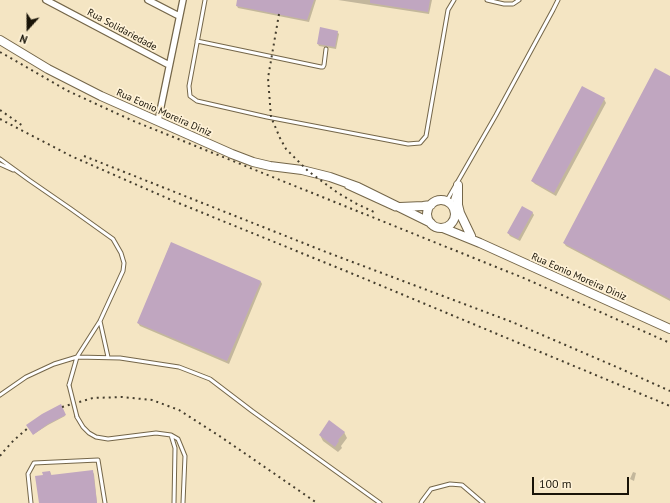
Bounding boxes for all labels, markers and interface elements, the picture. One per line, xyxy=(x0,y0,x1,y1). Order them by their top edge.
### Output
street label: Rua Solidariedade xyxy=(85,7,159,53)
north arrow xyxy=(8,8,48,48)
text: N xyxy=(18,31,30,47)
street label: Rua Eonio Moreira Diniz xyxy=(114,87,214,139)
street label: Rua Eonio Moreira Diniz xyxy=(529,251,629,303)
scale bar xyxy=(534,469,631,495)
text: 100 m xyxy=(539,476,572,491)

